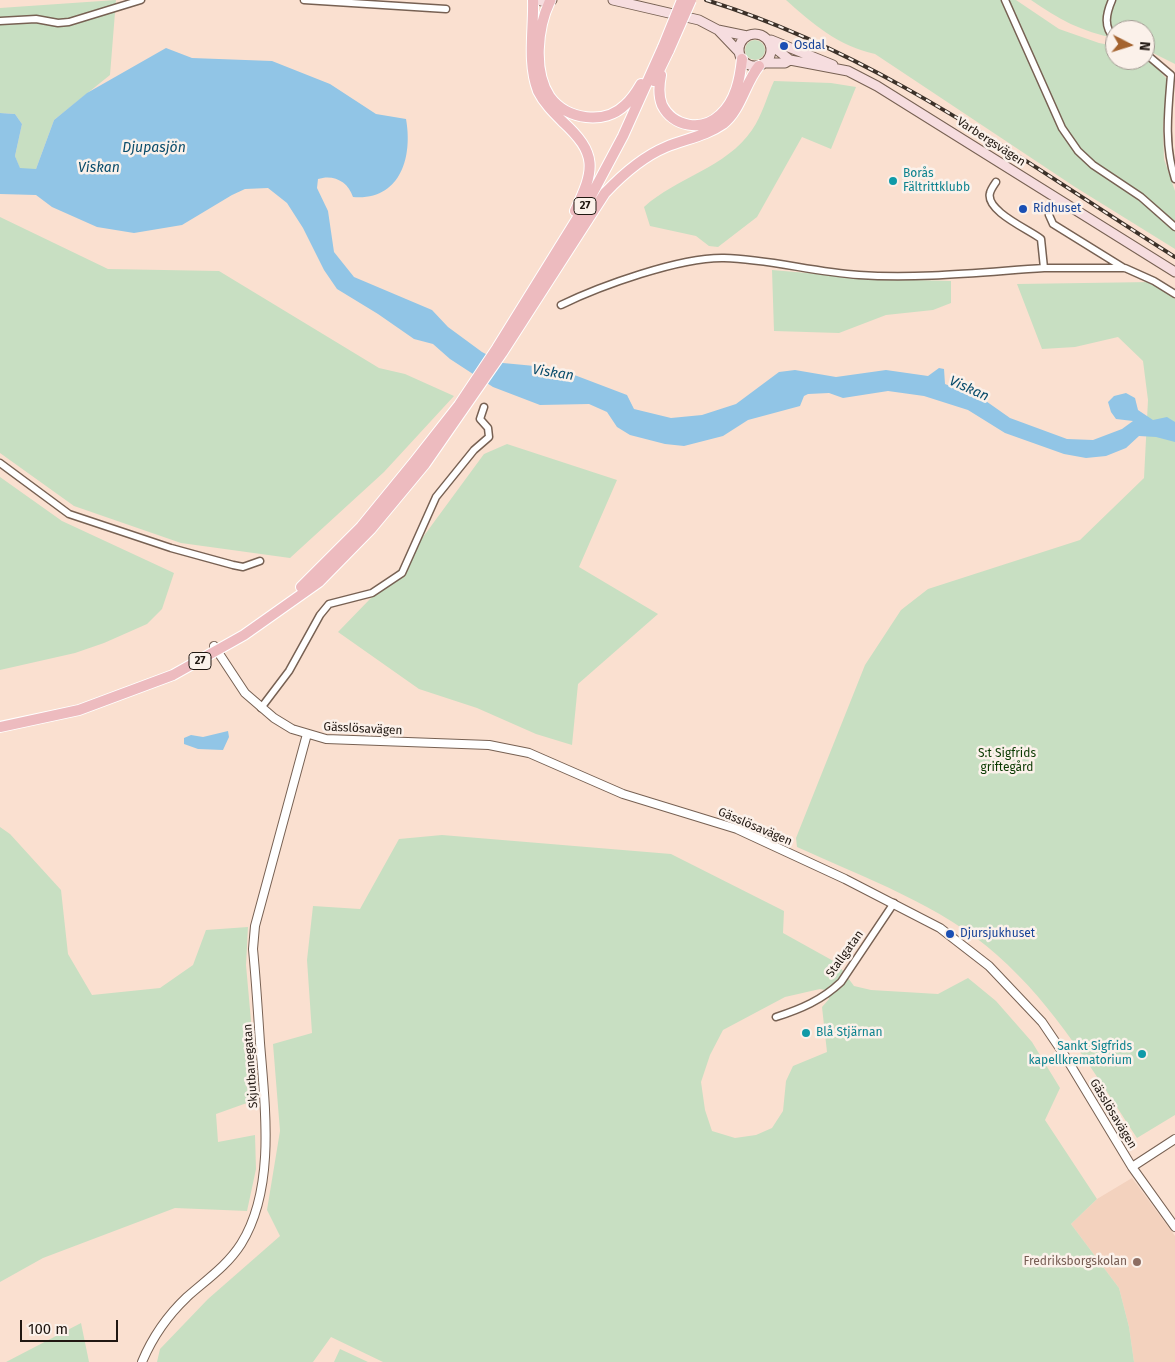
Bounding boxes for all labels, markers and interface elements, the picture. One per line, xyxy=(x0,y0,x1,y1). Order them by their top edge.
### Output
north arrow xyxy=(1105,20,1155,70)
place label: Osdal xyxy=(794,39,825,53)
marker: Osdal xyxy=(778,40,790,52)
text: N xyxy=(1136,41,1153,52)
street label: Varbergsvägen xyxy=(954,115,1028,169)
water label: Djupasjön xyxy=(122,140,186,156)
water label: Viskan xyxy=(78,160,120,176)
place label: Borås Fältrittklubb xyxy=(903,167,970,195)
marker: Borås Fältrittklubb xyxy=(887,175,899,187)
road number: 27 xyxy=(574,198,596,215)
place label: Ridhuset xyxy=(1033,202,1081,216)
marker: Ridhuset xyxy=(1017,203,1029,215)
water label: Viskan xyxy=(531,361,575,385)
water label: Viskan xyxy=(947,373,991,405)
road number: 27 xyxy=(189,652,211,669)
street label: Gässlösavägen xyxy=(323,720,403,738)
park label: S:t Sigfrids griftegård xyxy=(978,747,1036,775)
street label: Gässlösavägen xyxy=(716,805,794,849)
place label: Djursjukhuset xyxy=(960,927,1035,941)
street label: Stallgatan xyxy=(823,928,867,980)
marker: Djursjukhuset xyxy=(944,928,956,940)
street label: Skjutbanegatan xyxy=(241,1023,261,1109)
place label: Blå Stjärnan xyxy=(816,1026,882,1040)
marker: Blå Stjärnan xyxy=(800,1027,812,1039)
place label: Sankt Sigfrids kapellkrematorium xyxy=(1029,1040,1132,1068)
marker: Sankt Sigfrids kapellkrematorium xyxy=(1136,1048,1148,1060)
street label: Gässlösavägen xyxy=(1086,1076,1140,1152)
place label: Fredriksborgskolan xyxy=(1023,1255,1127,1269)
marker: Fredriksborgskolan xyxy=(1131,1256,1143,1268)
scale bar xyxy=(22,1310,120,1342)
text: 100 m xyxy=(28,1320,68,1338)

